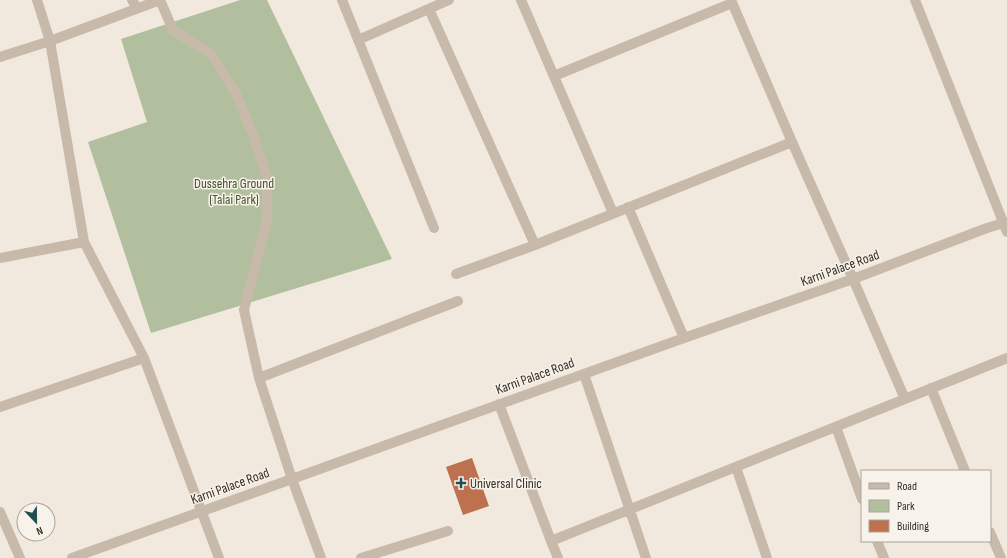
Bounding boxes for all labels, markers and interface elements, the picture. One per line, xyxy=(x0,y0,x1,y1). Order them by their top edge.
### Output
park label: Dussehra Ground (Talai Park) xyxy=(194,175,274,208)
street label: Karni Palace Road xyxy=(798,246,882,290)
street label: Karni Palace Road xyxy=(493,354,577,398)
street label: Karni Palace Road xyxy=(188,464,272,508)
legend xyxy=(861,470,991,542)
place label: Universal Clinic xyxy=(470,475,542,492)
marker: Universal Clinic xyxy=(455,477,467,489)
text: Road xyxy=(897,479,917,494)
text: Park xyxy=(897,499,915,514)
north arrow xyxy=(16,502,56,542)
text: Building xyxy=(897,519,929,534)
text: N xyxy=(34,524,45,538)

